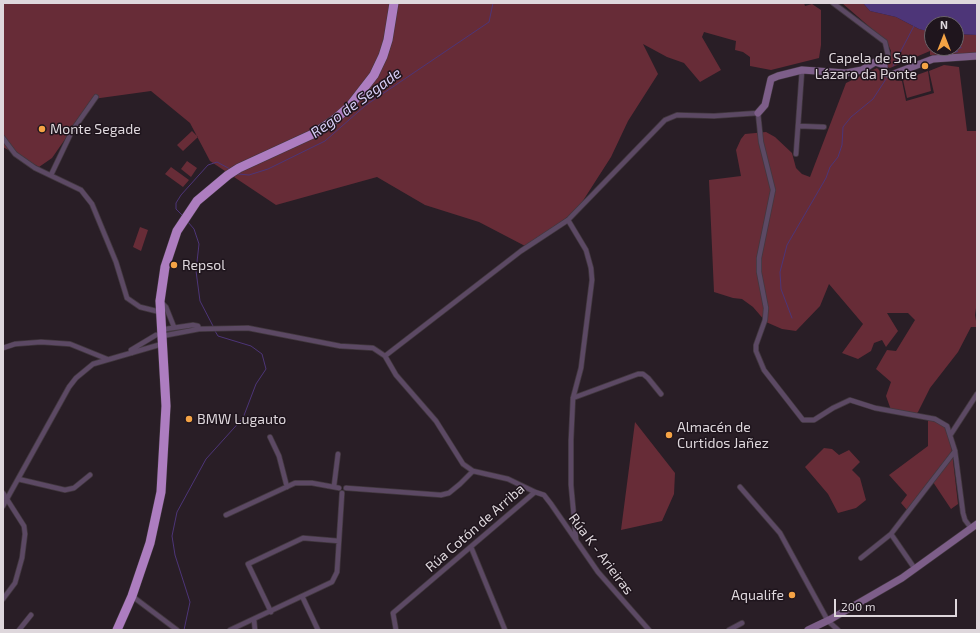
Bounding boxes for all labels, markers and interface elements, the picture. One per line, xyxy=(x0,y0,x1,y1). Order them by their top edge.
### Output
north arrow xyxy=(924,16,964,56)
text: N xyxy=(940,18,948,31)
place label: Capela de San Lázaro da Ponte xyxy=(815,50,917,82)
marker: Capela de San Lázaro da Ponte xyxy=(920,61,930,71)
water label: Rego de Segade xyxy=(307,64,405,142)
place label: Monte Segade xyxy=(50,121,141,137)
marker: Monte Segade xyxy=(37,124,47,134)
place label: Repsol xyxy=(182,257,225,273)
marker: Repsol xyxy=(169,260,179,270)
place label: BMW Lugauto xyxy=(197,411,286,427)
marker: BMW Lugauto xyxy=(184,414,194,424)
place label: Almacén de Curtidos Jañez xyxy=(677,419,769,452)
marker: Almacén de Curtidos Jañez xyxy=(664,430,674,440)
street label: Rúa Cotón de Arriba xyxy=(422,480,528,576)
street label: Rúa K - Arieiras xyxy=(565,510,637,598)
place label: Aqualife xyxy=(731,587,784,603)
marker: Aqualife xyxy=(787,590,797,600)
scale bar xyxy=(836,591,959,617)
text: 200 m xyxy=(841,599,875,613)

